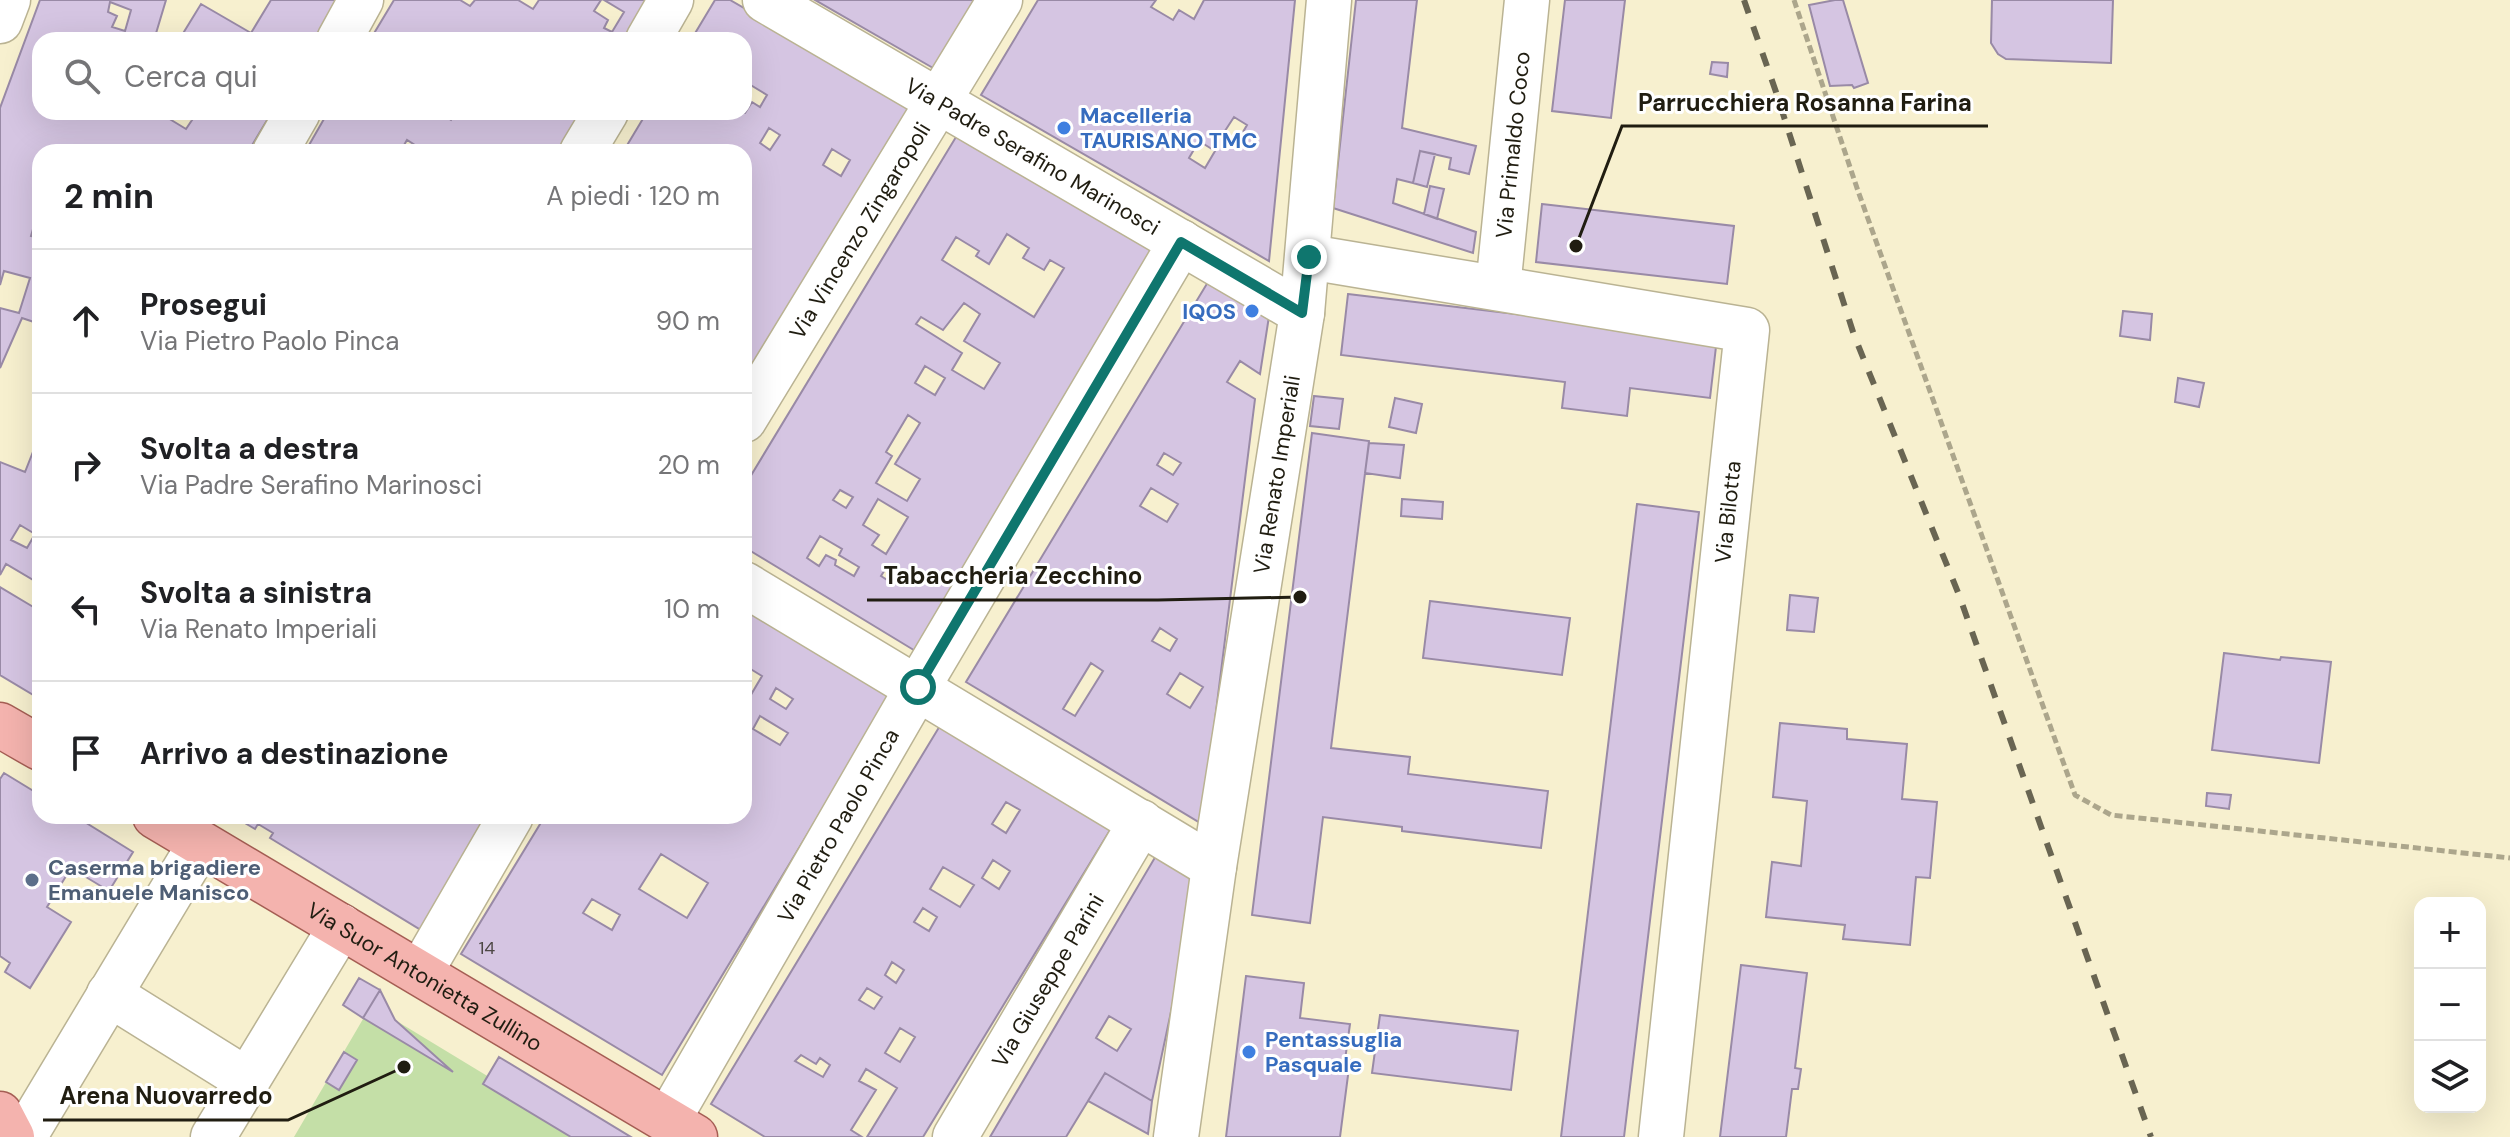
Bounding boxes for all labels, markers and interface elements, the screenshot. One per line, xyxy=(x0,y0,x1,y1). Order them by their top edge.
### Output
search box xyxy=(32,32,752,120)
street label: Via Primaldo Coco xyxy=(1489,50,1536,240)
icon: search xyxy=(60,54,104,98)
text: Cerca qui xyxy=(124,57,258,96)
street label: Via Padre Serafino Marinosci xyxy=(900,71,1165,242)
callout: Parrucchiera Rosanna Farina xyxy=(1622,78,1988,126)
text: Parrucchiera Rosanna Farina xyxy=(1638,87,1972,118)
place label: Macelleria TAURISANO TMC xyxy=(1080,101,1258,155)
street label: Via Vincenzo Zingaropoli xyxy=(782,117,937,344)
marker: Macelleria TAURISANO TMC xyxy=(1055,119,1073,137)
text: 2 min xyxy=(64,174,154,219)
text: A piedi · 120 m xyxy=(546,179,720,213)
route end xyxy=(1291,239,1327,275)
text: Prosegui xyxy=(140,285,267,324)
place label: IQOS xyxy=(1182,297,1236,326)
icon: ahead xyxy=(64,299,108,343)
marker: IQOS xyxy=(1243,302,1261,320)
text: 90 m xyxy=(656,304,720,338)
text: Via Pietro Paolo Pinca xyxy=(140,324,399,358)
street label: Via Renato Imperiali xyxy=(1246,373,1306,576)
text: Svolta a destra xyxy=(140,429,359,468)
icon: right xyxy=(64,443,108,487)
text: 20 m xyxy=(657,448,720,482)
street label: Via Bilotta xyxy=(1708,459,1748,565)
text: Via Padre Serafino Marinosci xyxy=(140,468,482,502)
callout: Tabaccheria Zecchino xyxy=(867,552,1158,600)
text: Tabaccheria Zecchino xyxy=(884,560,1142,591)
text: Svolta a sinistra xyxy=(140,573,372,612)
icon: left xyxy=(64,587,108,631)
text: 10 m xyxy=(664,592,720,626)
text: Via Renato Imperiali xyxy=(140,612,377,646)
route start xyxy=(900,669,936,705)
street label: Via Pietro Paolo Pinca xyxy=(771,723,905,928)
icon: arrive xyxy=(64,731,108,775)
text: Arrivo a destinazione xyxy=(140,734,449,773)
place label: Caserma brigadiere Emanuele Manisco xyxy=(48,853,261,907)
marker: Caserma brigadiere Emanuele Manisco xyxy=(23,871,41,889)
street label: Via Giuseppe Parini xyxy=(985,888,1110,1073)
street label: Via Suor Antonietta Zullino xyxy=(302,895,548,1058)
map controls xyxy=(2414,897,2486,1113)
button: + xyxy=(2414,897,2486,969)
house number: 14 xyxy=(479,936,495,960)
button: − xyxy=(2414,969,2486,1041)
place label: Pentassuglia Pasquale xyxy=(1265,1025,1402,1079)
button: layers xyxy=(2414,1041,2486,1113)
marker: Pentassuglia Pasquale xyxy=(1240,1043,1258,1061)
callout: Arena Nuovarredo xyxy=(43,1072,288,1120)
text: Arena Nuovarredo xyxy=(59,1080,273,1111)

